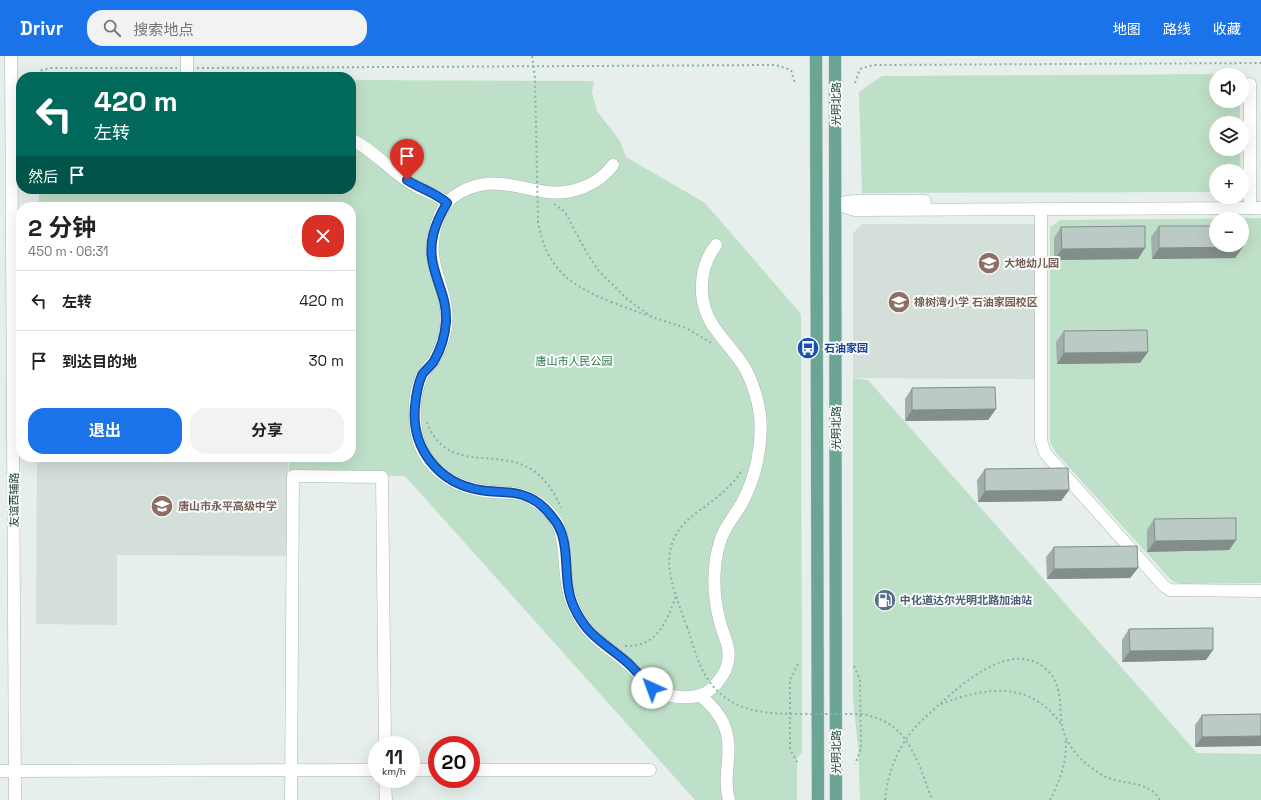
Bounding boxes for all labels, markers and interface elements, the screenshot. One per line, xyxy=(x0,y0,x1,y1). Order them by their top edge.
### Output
search box xyxy=(87,10,367,46)
text: Drivr xyxy=(20,16,63,41)
icon: search xyxy=(101,17,123,39)
text: 搜索地点 xyxy=(133,20,193,39)
text: 地图 xyxy=(1113,20,1141,38)
text: 路线 xyxy=(1163,20,1191,38)
text: 收藏 xyxy=(1213,20,1241,38)
map controls xyxy=(1209,68,1249,252)
button: sound xyxy=(1209,68,1249,108)
street label: 光明北路 xyxy=(829,82,843,126)
text: 420 m xyxy=(94,83,178,119)
icon: left xyxy=(28,88,80,140)
button: layers xyxy=(1209,116,1249,156)
text: 左转 xyxy=(94,121,130,144)
pin xyxy=(390,139,424,180)
icon: arrive xyxy=(396,145,418,167)
icon: arrive xyxy=(66,164,88,186)
button: + xyxy=(1209,164,1249,204)
text: 然后 xyxy=(28,167,58,186)
text: 2 分钟 xyxy=(28,212,96,243)
button: − xyxy=(1209,212,1249,252)
button: close xyxy=(302,215,344,257)
text: 450 m · 06:31 xyxy=(28,243,109,260)
school or university icon: 大地幼儿园 xyxy=(976,250,1002,276)
place label: 大地幼儿园 xyxy=(1004,256,1059,270)
school or university icon: 橡树湾小学 石油家园校区 xyxy=(886,289,912,315)
icon: left xyxy=(28,290,50,312)
text: 420 m xyxy=(299,291,344,310)
text: 左转 xyxy=(62,292,92,311)
place label: 橡树湾小学 石油家园校区 xyxy=(914,295,1038,309)
bus stop icon: 石油家园 xyxy=(795,335,821,361)
place label: 石油家园 xyxy=(824,341,868,355)
icon: arrive xyxy=(28,350,50,372)
text: 30 m xyxy=(309,351,344,370)
text: 到达目的地 xyxy=(62,352,137,371)
park label: 唐山市人民公园 xyxy=(536,354,613,368)
street label: 光明北路 xyxy=(829,406,843,450)
button: 退出 xyxy=(28,408,182,454)
button: 分享 xyxy=(190,408,344,454)
street label: 友谊西辅路 xyxy=(7,473,21,528)
school or university icon: 唐山市永平高级中学 xyxy=(149,493,175,519)
place label: 唐山市永平高级中学 xyxy=(178,499,277,513)
fuel station icon: 中化道达尔光明北路加油站 xyxy=(872,587,898,613)
place label: 中化道达尔光明北路加油站 xyxy=(900,593,1032,607)
position arrow xyxy=(631,667,673,709)
street label: 光明北路 xyxy=(829,730,843,774)
speed limit sign: 20 xyxy=(428,736,480,788)
text: 11 xyxy=(385,744,403,770)
text: km/h xyxy=(382,765,406,778)

